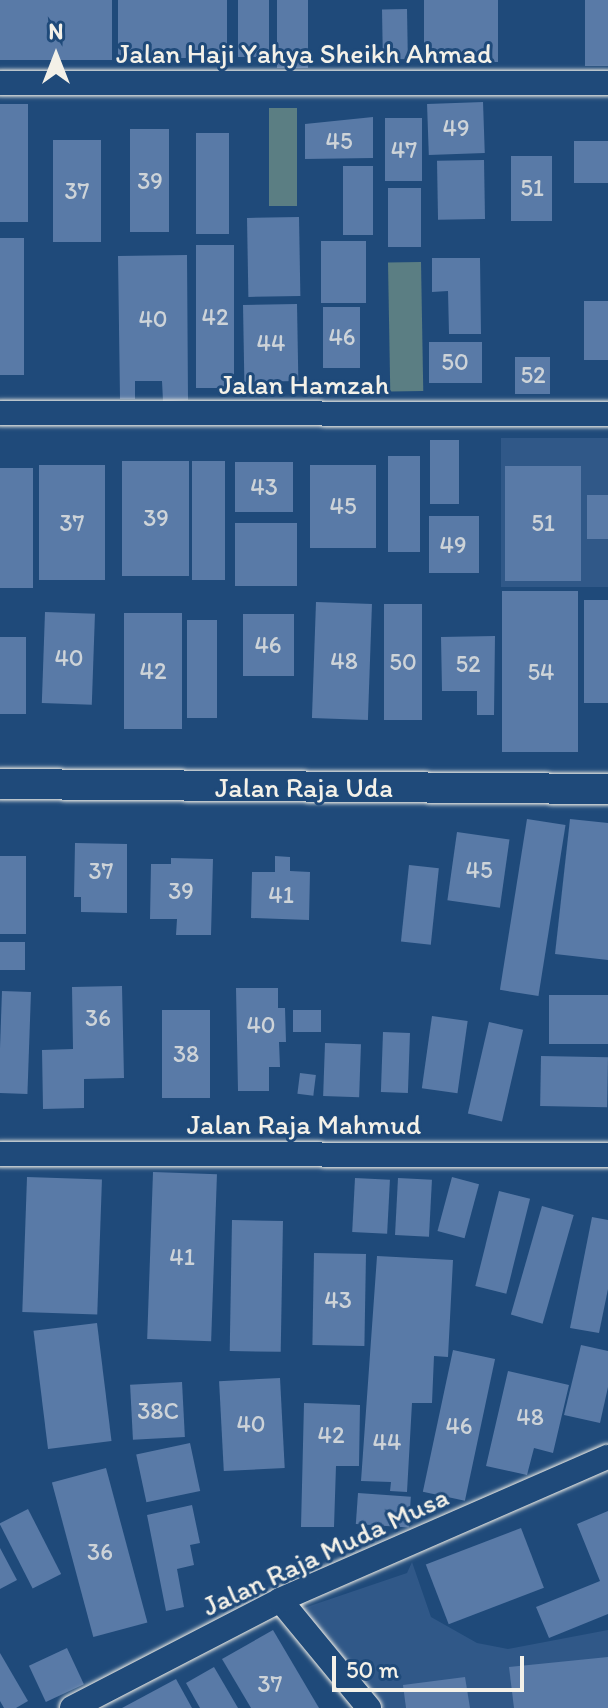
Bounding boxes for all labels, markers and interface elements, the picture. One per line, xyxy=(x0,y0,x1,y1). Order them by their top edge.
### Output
north arrow xyxy=(16,16,96,96)
text: N xyxy=(49,18,63,45)
street label: Jalan Haji Yahya Sheikh Ahmad xyxy=(117,36,491,70)
house number: 49 xyxy=(443,114,469,142)
house number: 45 xyxy=(325,127,353,155)
house number: 47 xyxy=(391,136,417,164)
house number: 39 xyxy=(137,167,163,195)
house number: 51 xyxy=(520,174,544,202)
house number: 37 xyxy=(65,177,89,205)
house number: 42 xyxy=(201,303,229,331)
house number: 40 xyxy=(138,305,168,333)
house number: 46 xyxy=(328,323,356,351)
house number: 44 xyxy=(257,329,285,357)
house number: 50 xyxy=(441,348,469,376)
house number: 52 xyxy=(520,361,546,389)
street label: Jalan Hamzah xyxy=(219,367,389,401)
house number: 43 xyxy=(250,473,278,501)
house number: 45 xyxy=(329,492,357,520)
house number: 39 xyxy=(143,504,169,532)
house number: 37 xyxy=(60,509,84,537)
house number: 51 xyxy=(531,509,555,537)
house number: 49 xyxy=(440,531,466,559)
house number: 46 xyxy=(254,631,282,659)
house number: 40 xyxy=(54,644,84,672)
house number: 48 xyxy=(330,647,358,675)
house number: 50 xyxy=(389,648,417,676)
house number: 52 xyxy=(455,650,481,678)
house number: 42 xyxy=(139,657,167,685)
house number: 54 xyxy=(527,658,555,686)
street label: Jalan Raja Uda xyxy=(215,770,393,804)
house number: 45 xyxy=(465,856,493,884)
house number: 37 xyxy=(89,857,113,885)
house number: 39 xyxy=(168,877,194,905)
house number: 41 xyxy=(268,881,294,909)
house number: 36 xyxy=(85,1004,111,1032)
house number: 40 xyxy=(246,1011,276,1039)
house number: 38 xyxy=(173,1040,199,1068)
street label: Jalan Raja Mahmud xyxy=(187,1107,421,1141)
house number: 41 xyxy=(169,1243,195,1271)
house number: 43 xyxy=(324,1286,352,1314)
house number: 38C xyxy=(137,1397,179,1425)
house number: 48 xyxy=(516,1403,544,1431)
house number: 40 xyxy=(236,1410,266,1438)
house number: 46 xyxy=(445,1412,473,1440)
house number: 42 xyxy=(317,1421,345,1449)
house number: 44 xyxy=(373,1428,401,1456)
street label: Jalan Raja Muda Musa xyxy=(197,1480,453,1622)
house number: 36 xyxy=(87,1538,113,1566)
scale bar xyxy=(336,1640,528,1690)
text: 50 m xyxy=(346,1655,399,1684)
house number: 37 xyxy=(258,1670,282,1698)

